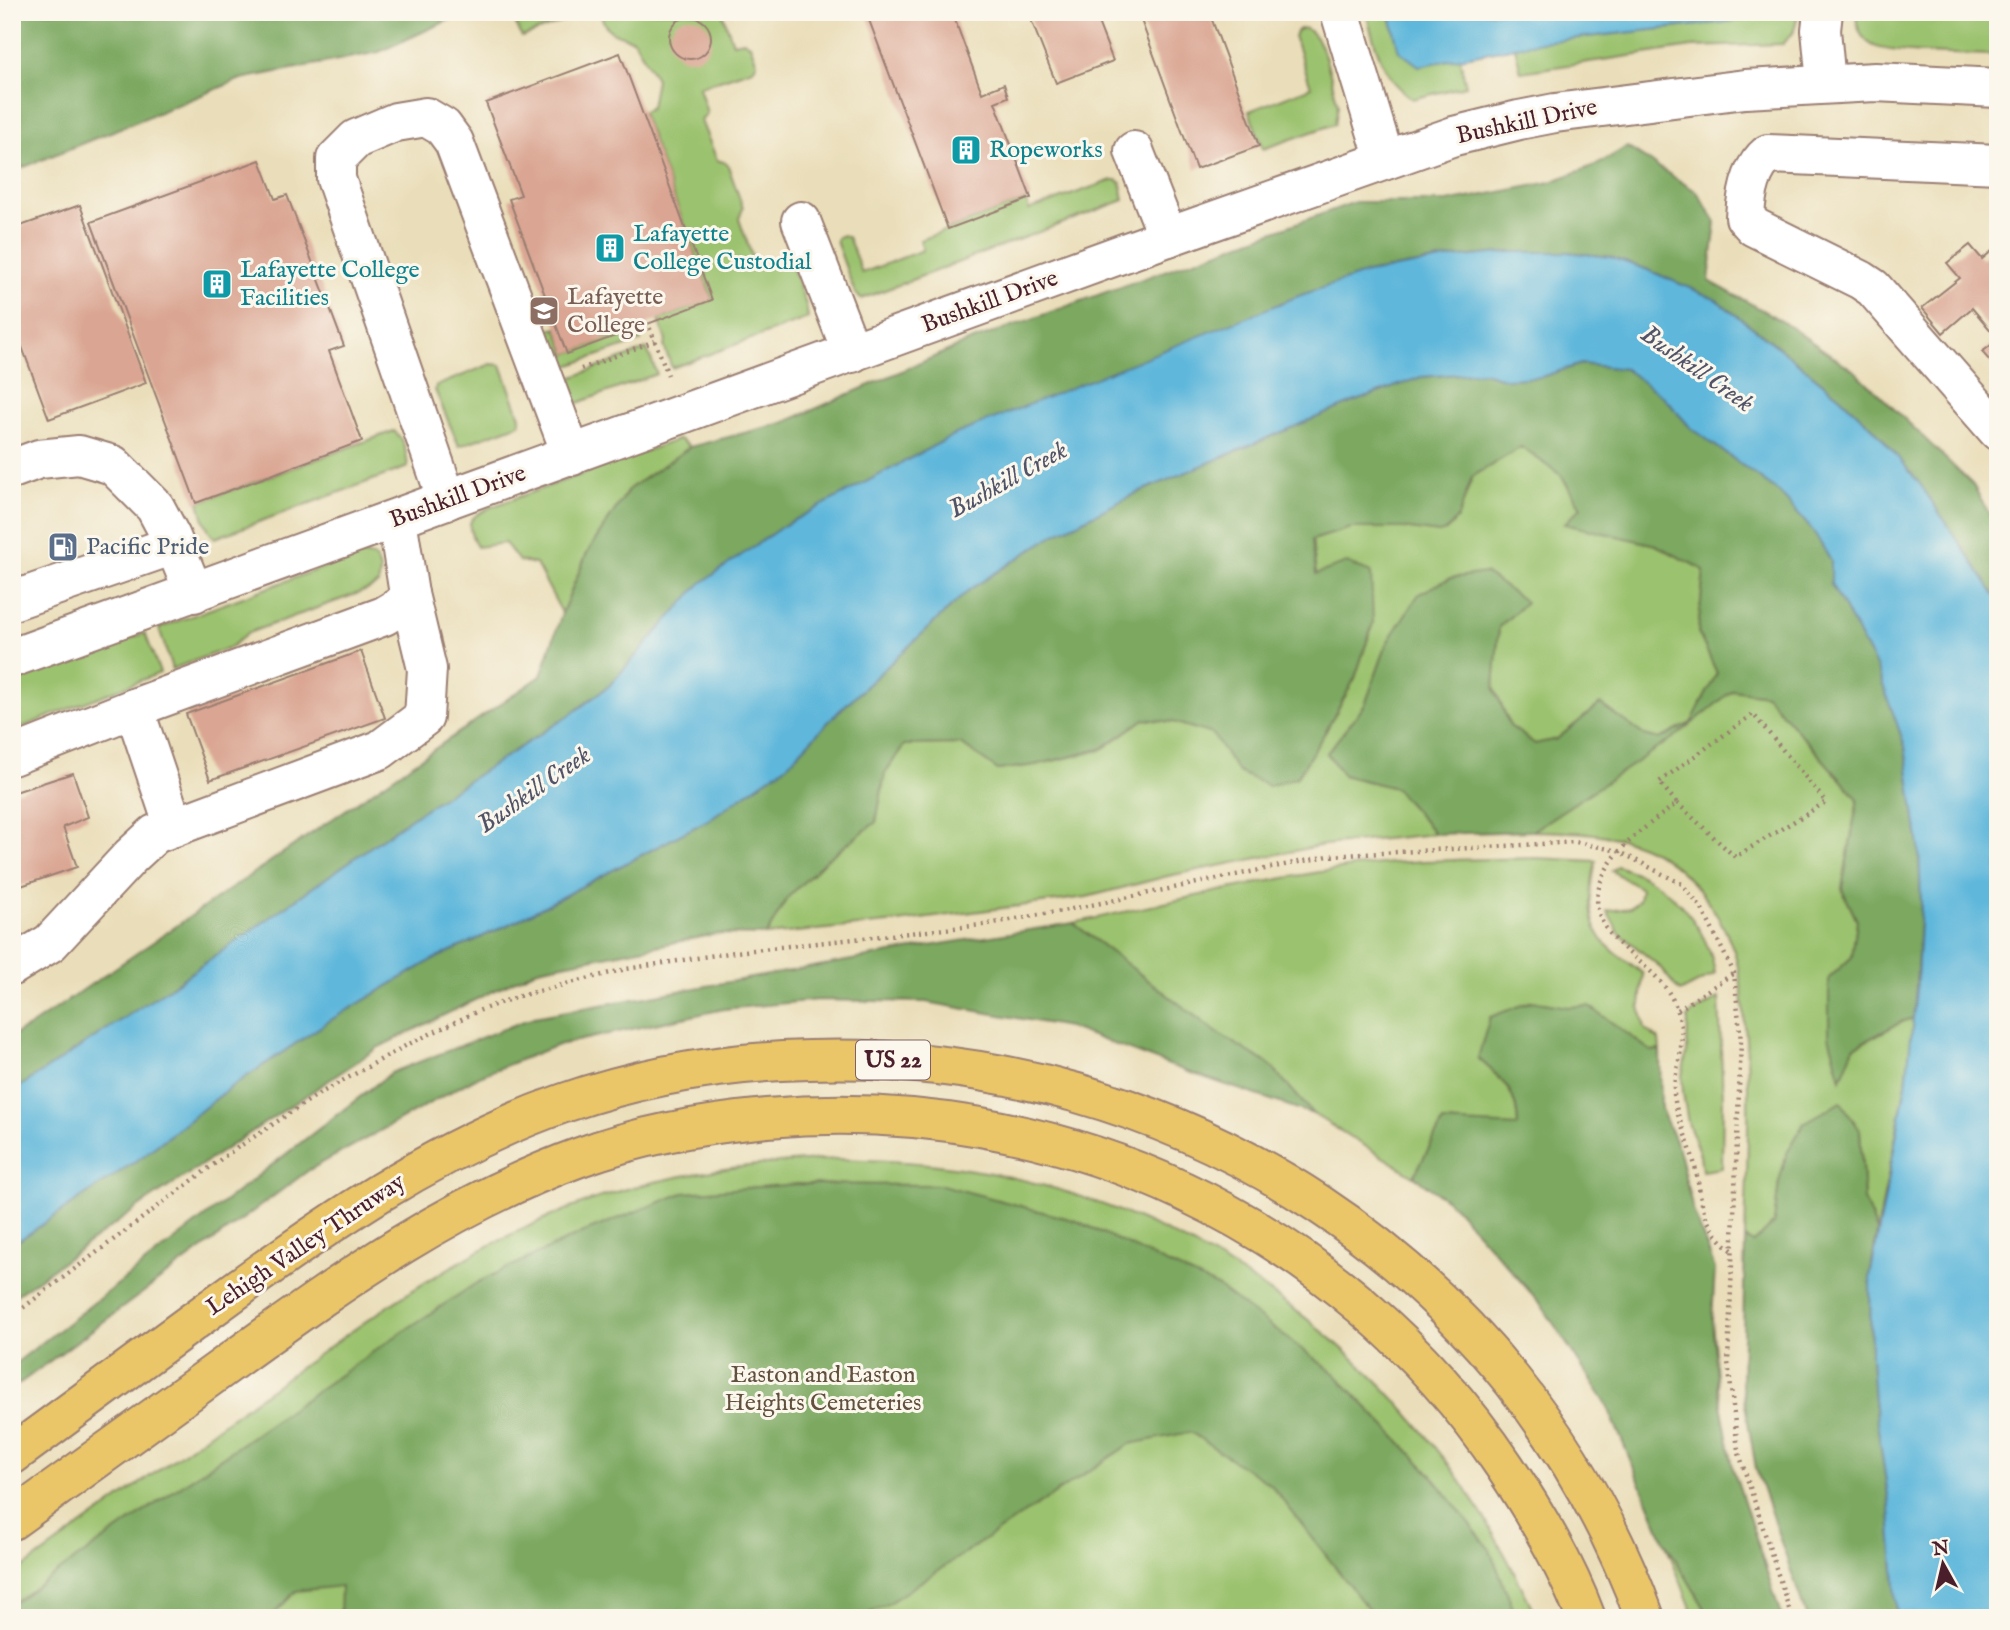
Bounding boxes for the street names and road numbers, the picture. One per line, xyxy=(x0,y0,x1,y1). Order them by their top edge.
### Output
street label: Bushkill Drive xyxy=(1454,92,1600,152)
street label: Bushkill Drive xyxy=(917,263,1063,341)
street label: Bushkill Drive xyxy=(385,458,531,536)
road number: US 22 xyxy=(856,1040,930,1079)
street label: Lehigh Valley Thruway xyxy=(201,1167,412,1323)

